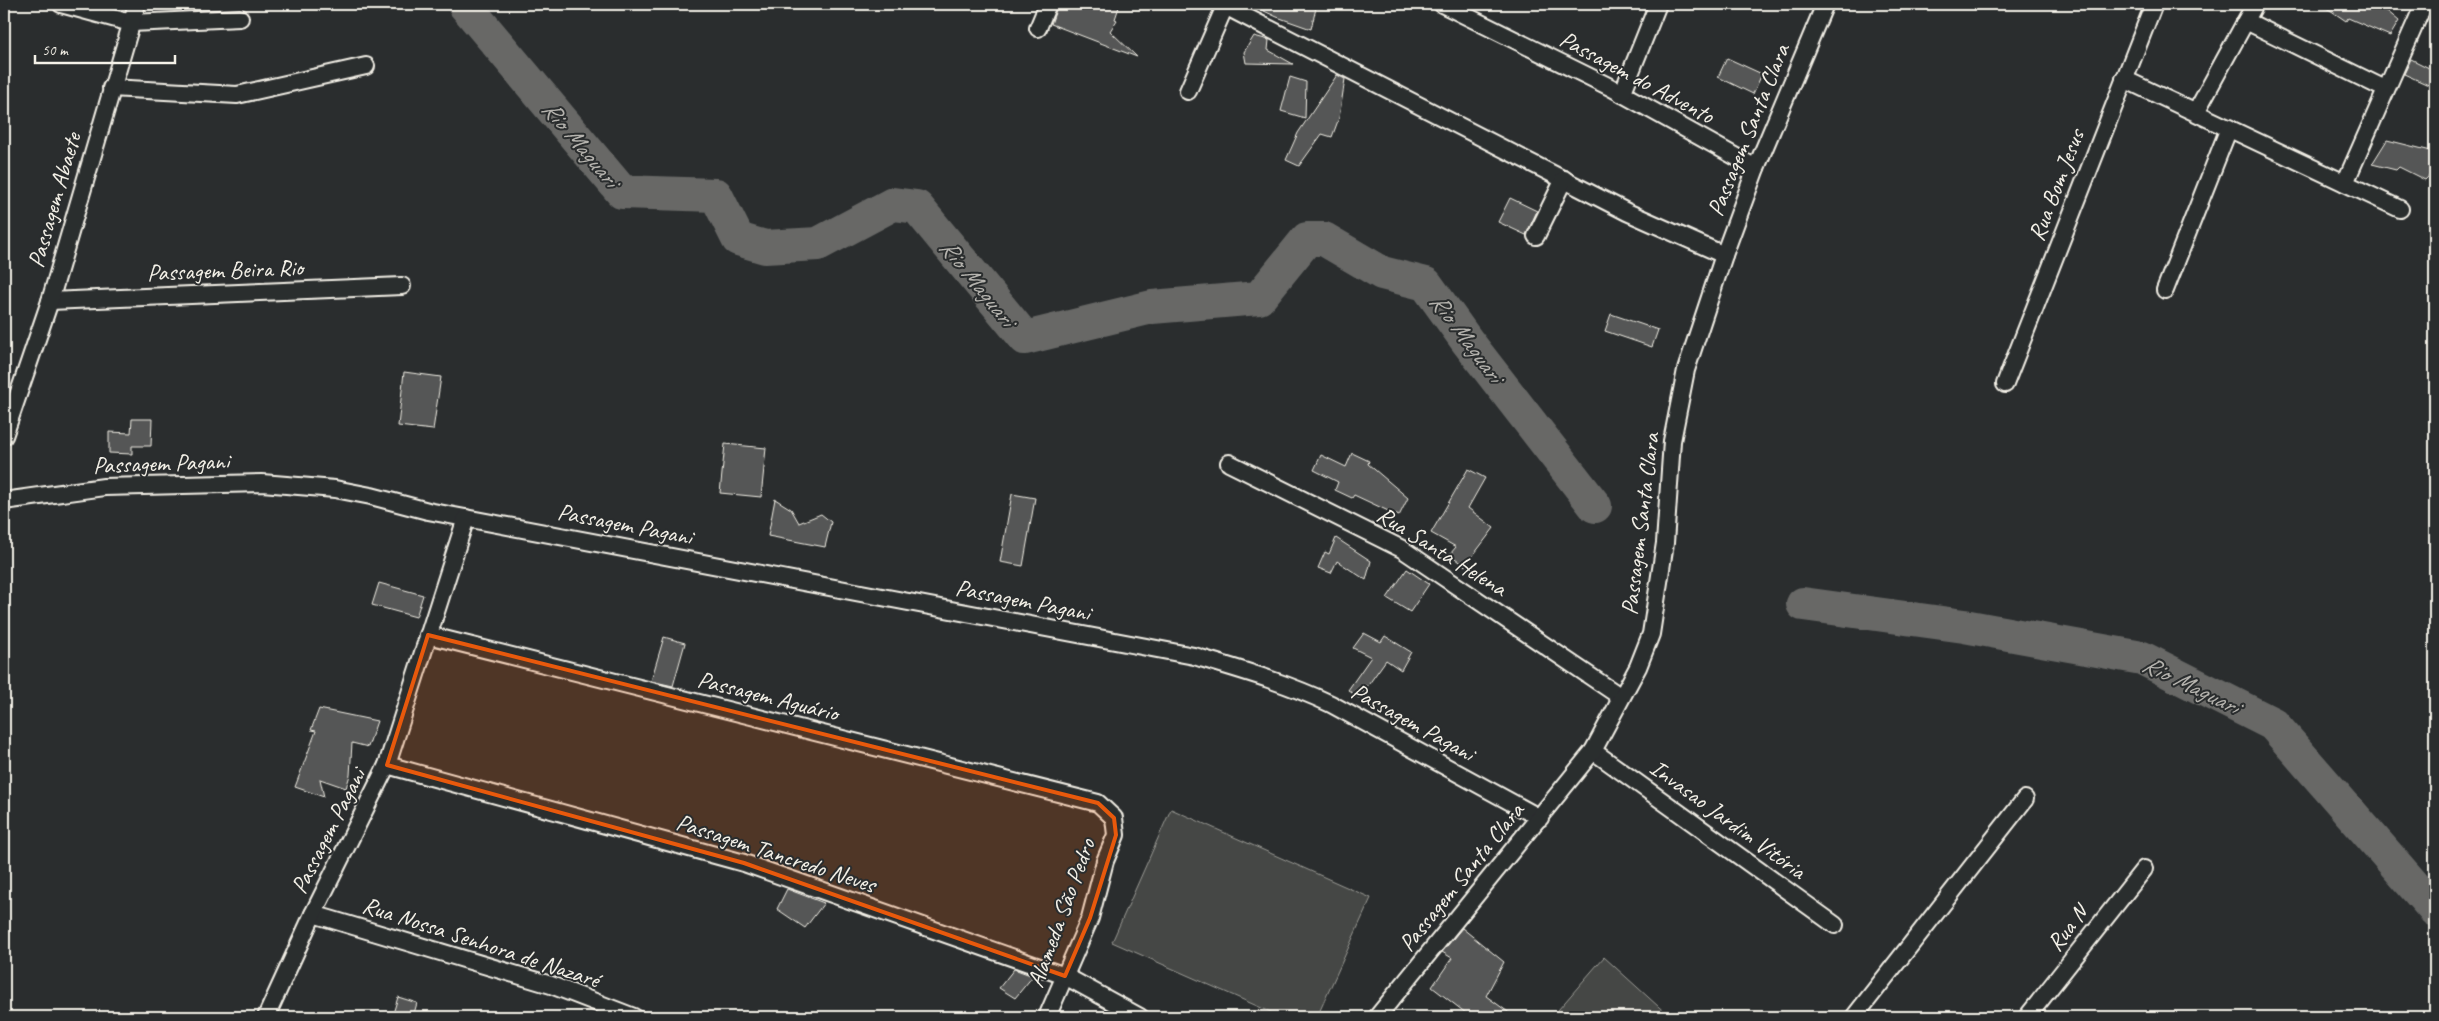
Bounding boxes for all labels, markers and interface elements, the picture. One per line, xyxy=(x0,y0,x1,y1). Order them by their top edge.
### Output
street label: Passagem do Advento xyxy=(1555,24,1721,131)
scale bar xyxy=(35,32,175,64)
street label: Passagem Santa Clara xyxy=(1700,38,1797,220)
text: 50 m xyxy=(42,41,69,60)
water label: Rio Maguari xyxy=(535,94,630,198)
street label: Rua Bom Jesus xyxy=(2021,123,2092,245)
street label: Passagem Abaete xyxy=(20,127,88,271)
water label: Rio Maguari xyxy=(932,233,1026,338)
street label: Passagem Beira Rio xyxy=(146,252,306,288)
water label: Rio Maguari xyxy=(1422,287,1514,393)
street label: Passagem Santa Clara xyxy=(1614,430,1666,617)
street label: Passagem Pagani xyxy=(92,446,233,480)
street label: Passagem Pagani xyxy=(555,496,698,552)
street label: Rua Santa Helena xyxy=(1372,499,1514,604)
street label: Passagem Pagani xyxy=(953,572,1096,628)
water label: Rio Maguari xyxy=(2137,648,2250,725)
street label: Passagem Aguário xyxy=(695,664,844,729)
street label: Passagem Pagani xyxy=(1346,676,1483,770)
street label: Invasao Jardim Vitória xyxy=(1644,752,1813,886)
street label: Passagem Pagani xyxy=(284,760,374,899)
street label: Passagem Santa Clara xyxy=(1392,795,1531,958)
street label: Passagem Tancredo Neves xyxy=(673,807,882,900)
street label: Alameda São Pedro xyxy=(1020,833,1102,991)
street label: Rua Nossa Senhora de Nazaré xyxy=(359,890,607,996)
street label: Rua N xyxy=(2040,896,2096,957)

